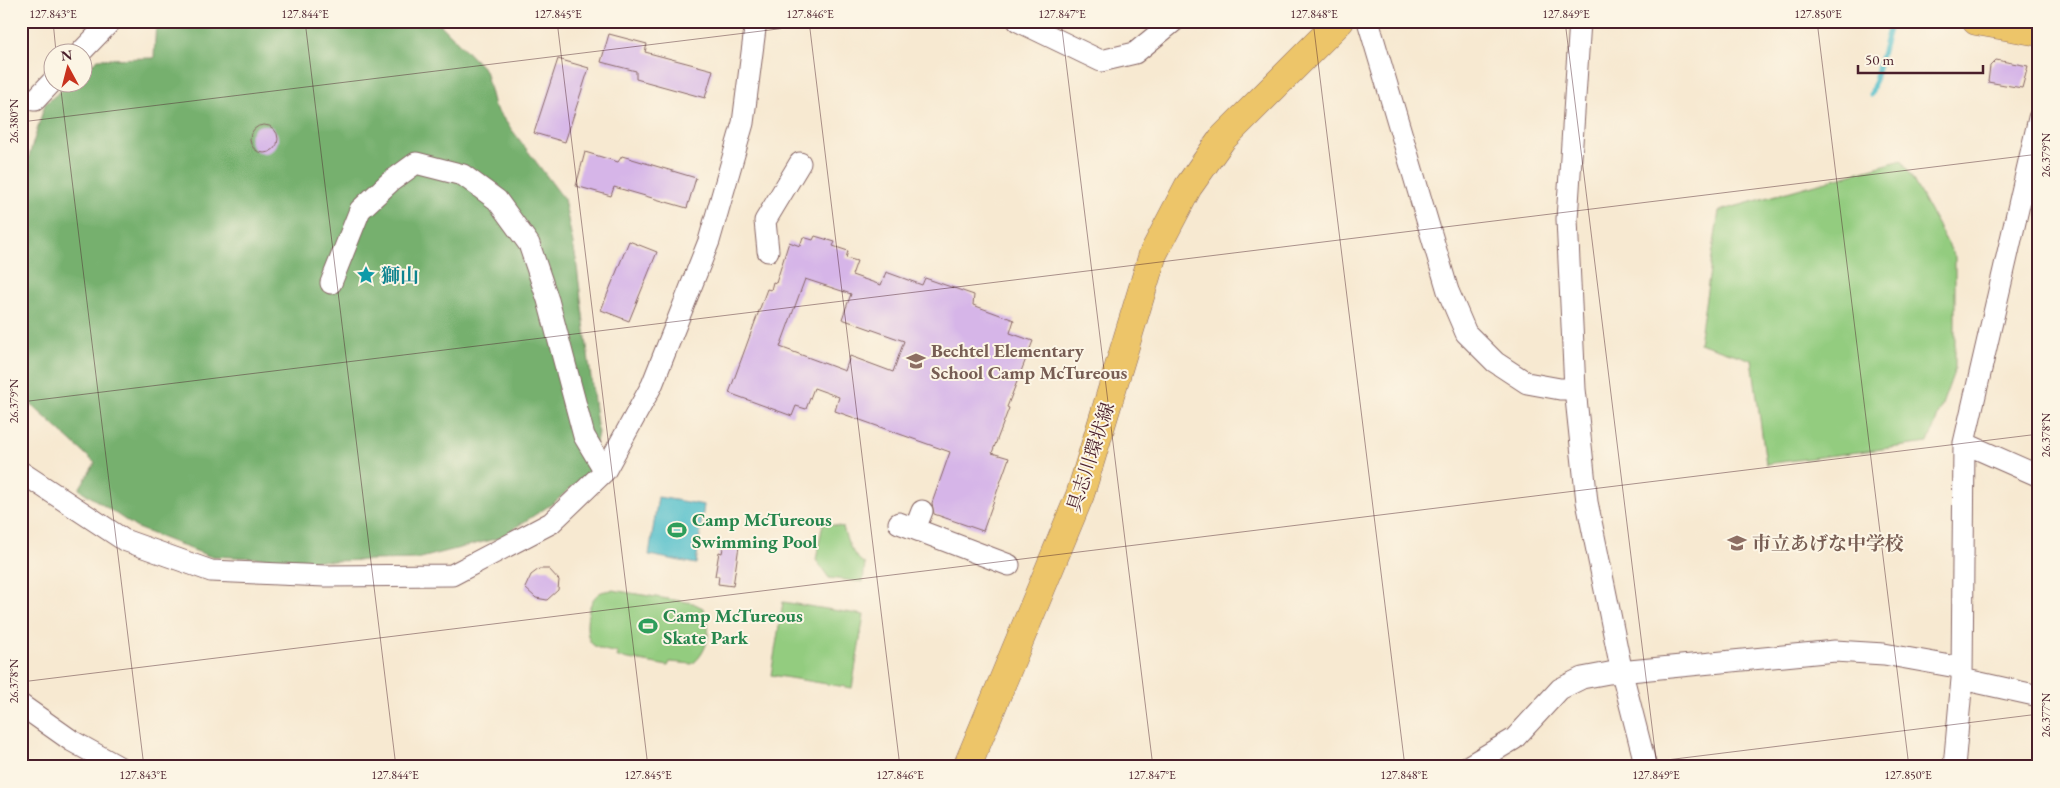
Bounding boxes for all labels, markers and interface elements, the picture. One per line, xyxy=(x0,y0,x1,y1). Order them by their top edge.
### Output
text: 127.843°E xyxy=(29,6,77,22)
text: 127.844°E xyxy=(281,6,329,22)
text: 127.845°E xyxy=(534,6,582,22)
text: 127.846°E xyxy=(786,6,834,22)
text: 127.847°E xyxy=(1038,6,1086,22)
text: 127.848°E xyxy=(1290,6,1338,22)
text: 127.849°E xyxy=(1542,6,1590,22)
text: 127.850°E xyxy=(1794,6,1842,22)
north arrow xyxy=(42,42,92,92)
scale bar xyxy=(1858,42,1982,74)
text: N xyxy=(60,45,74,65)
text: 50 m xyxy=(1865,50,1894,69)
text: 26.380°N xyxy=(6,98,22,143)
text: 26.379°N xyxy=(2038,132,2054,177)
place label: 獅山 xyxy=(381,263,419,288)
place icon: 獅山 xyxy=(355,264,377,286)
place label: Bechtel Elementary School Camp McTureous xyxy=(931,338,1128,385)
school or university icon: Bechtel Elementary School Camp McTureous xyxy=(905,350,927,372)
text: 26.379°N xyxy=(6,378,22,423)
street label: 具志川環状線 xyxy=(1061,399,1120,515)
text: 26.378°N xyxy=(2038,412,2054,457)
place label: Camp McTureous Swimming Pool xyxy=(692,507,832,554)
sports icon: Camp McTureous Swimming Pool xyxy=(666,519,688,541)
place label: 市立あげな中学校 xyxy=(1752,531,1904,556)
school or university icon: 市立あげな中学校 xyxy=(1726,532,1748,554)
place label: Camp McTureous Skate Park xyxy=(663,603,803,650)
sports icon: Camp McTureous Skate Park xyxy=(637,615,659,637)
text: 26.378°N xyxy=(6,658,22,703)
text: 26.377°N xyxy=(2038,692,2054,737)
text: 127.843°E xyxy=(119,767,167,783)
text: 127.844°E xyxy=(371,767,419,783)
text: 127.845°E xyxy=(624,767,672,783)
text: 127.846°E xyxy=(876,767,924,783)
text: 127.847°E xyxy=(1128,767,1176,783)
text: 127.848°E xyxy=(1380,767,1428,783)
text: 127.849°E xyxy=(1632,767,1680,783)
text: 127.850°E xyxy=(1884,767,1932,783)

